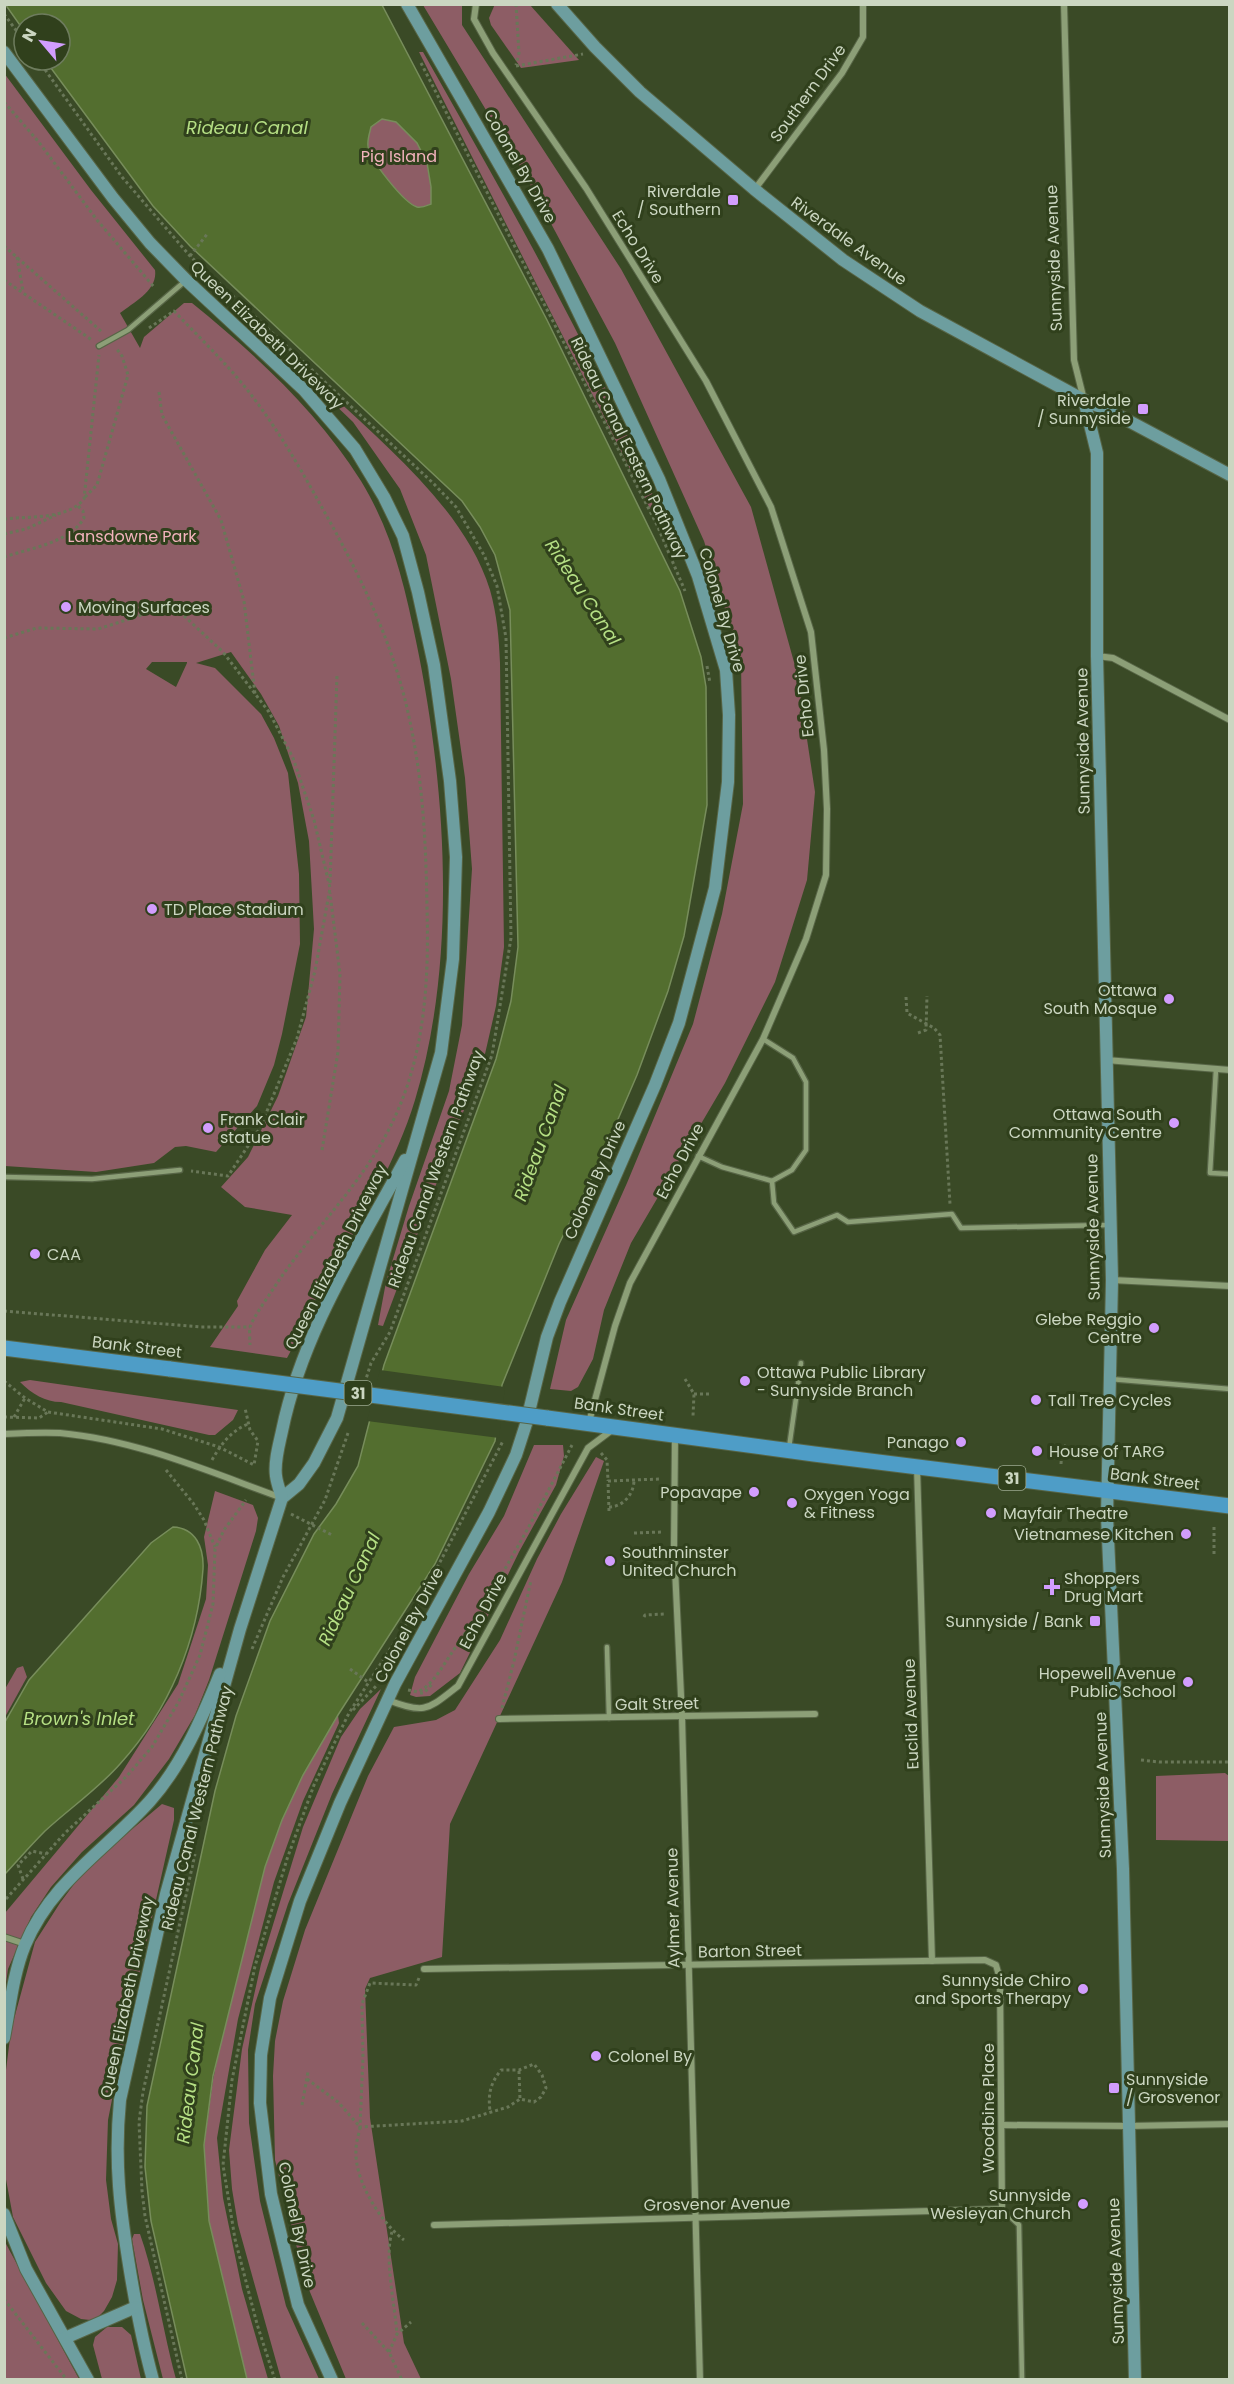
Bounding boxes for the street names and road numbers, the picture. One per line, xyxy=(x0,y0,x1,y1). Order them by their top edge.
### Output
street label: Southern Drive xyxy=(764,39,852,147)
street label: Colonel By Drive xyxy=(478,105,562,227)
street label: Sunnyside Avenue xyxy=(1040,184,1068,332)
street label: Riverdale Avenue xyxy=(786,191,912,291)
street label: Echo Drive xyxy=(606,206,670,288)
street label: Queen Elizabeth Driveway xyxy=(185,255,349,415)
street label: Rideau Canal Eastern Pathway xyxy=(565,333,693,563)
street label: Colonel By Drive xyxy=(693,545,751,675)
street label: Echo Drive xyxy=(788,654,820,738)
street label: Sunnyside Avenue xyxy=(1070,667,1096,814)
street label: Rideau Canal Western Pathway xyxy=(382,1047,490,1291)
street label: Colonel By Drive xyxy=(558,1117,632,1243)
street label: Echo Drive xyxy=(650,1119,710,1203)
street label: Sunnyside Avenue xyxy=(1080,1153,1106,1300)
street label: Queen Elizabeth Driveway xyxy=(279,1160,393,1354)
street label: Bank Street xyxy=(91,1330,183,1364)
road number: 31 xyxy=(344,1381,372,1405)
street label: Bank Street xyxy=(573,1391,665,1427)
street label: Bank Street xyxy=(1109,1462,1201,1496)
road number: 31 xyxy=(998,1466,1026,1490)
street label: Colonel By Drive xyxy=(369,1563,449,1687)
street label: Echo Drive xyxy=(453,1569,513,1653)
street label: Euclid Avenue xyxy=(898,1658,924,1770)
street label: Rideau Canal Western Pathway xyxy=(155,1683,239,1933)
street label: Galt Street xyxy=(615,1692,699,1716)
street label: Sunnyside Avenue xyxy=(1089,1711,1117,1859)
street label: Aylmer Avenue xyxy=(660,1848,686,1968)
street label: Queen Elizabeth Driveway xyxy=(94,1894,160,2100)
street label: Barton Street xyxy=(698,1939,802,1963)
street label: Woodbine Place xyxy=(977,2043,1000,2173)
street label: Colonel By Drive xyxy=(272,2160,322,2290)
street label: Grosvenor Avenue xyxy=(643,2191,791,2217)
street label: Sunnyside Avenue xyxy=(1102,2197,1130,2345)

